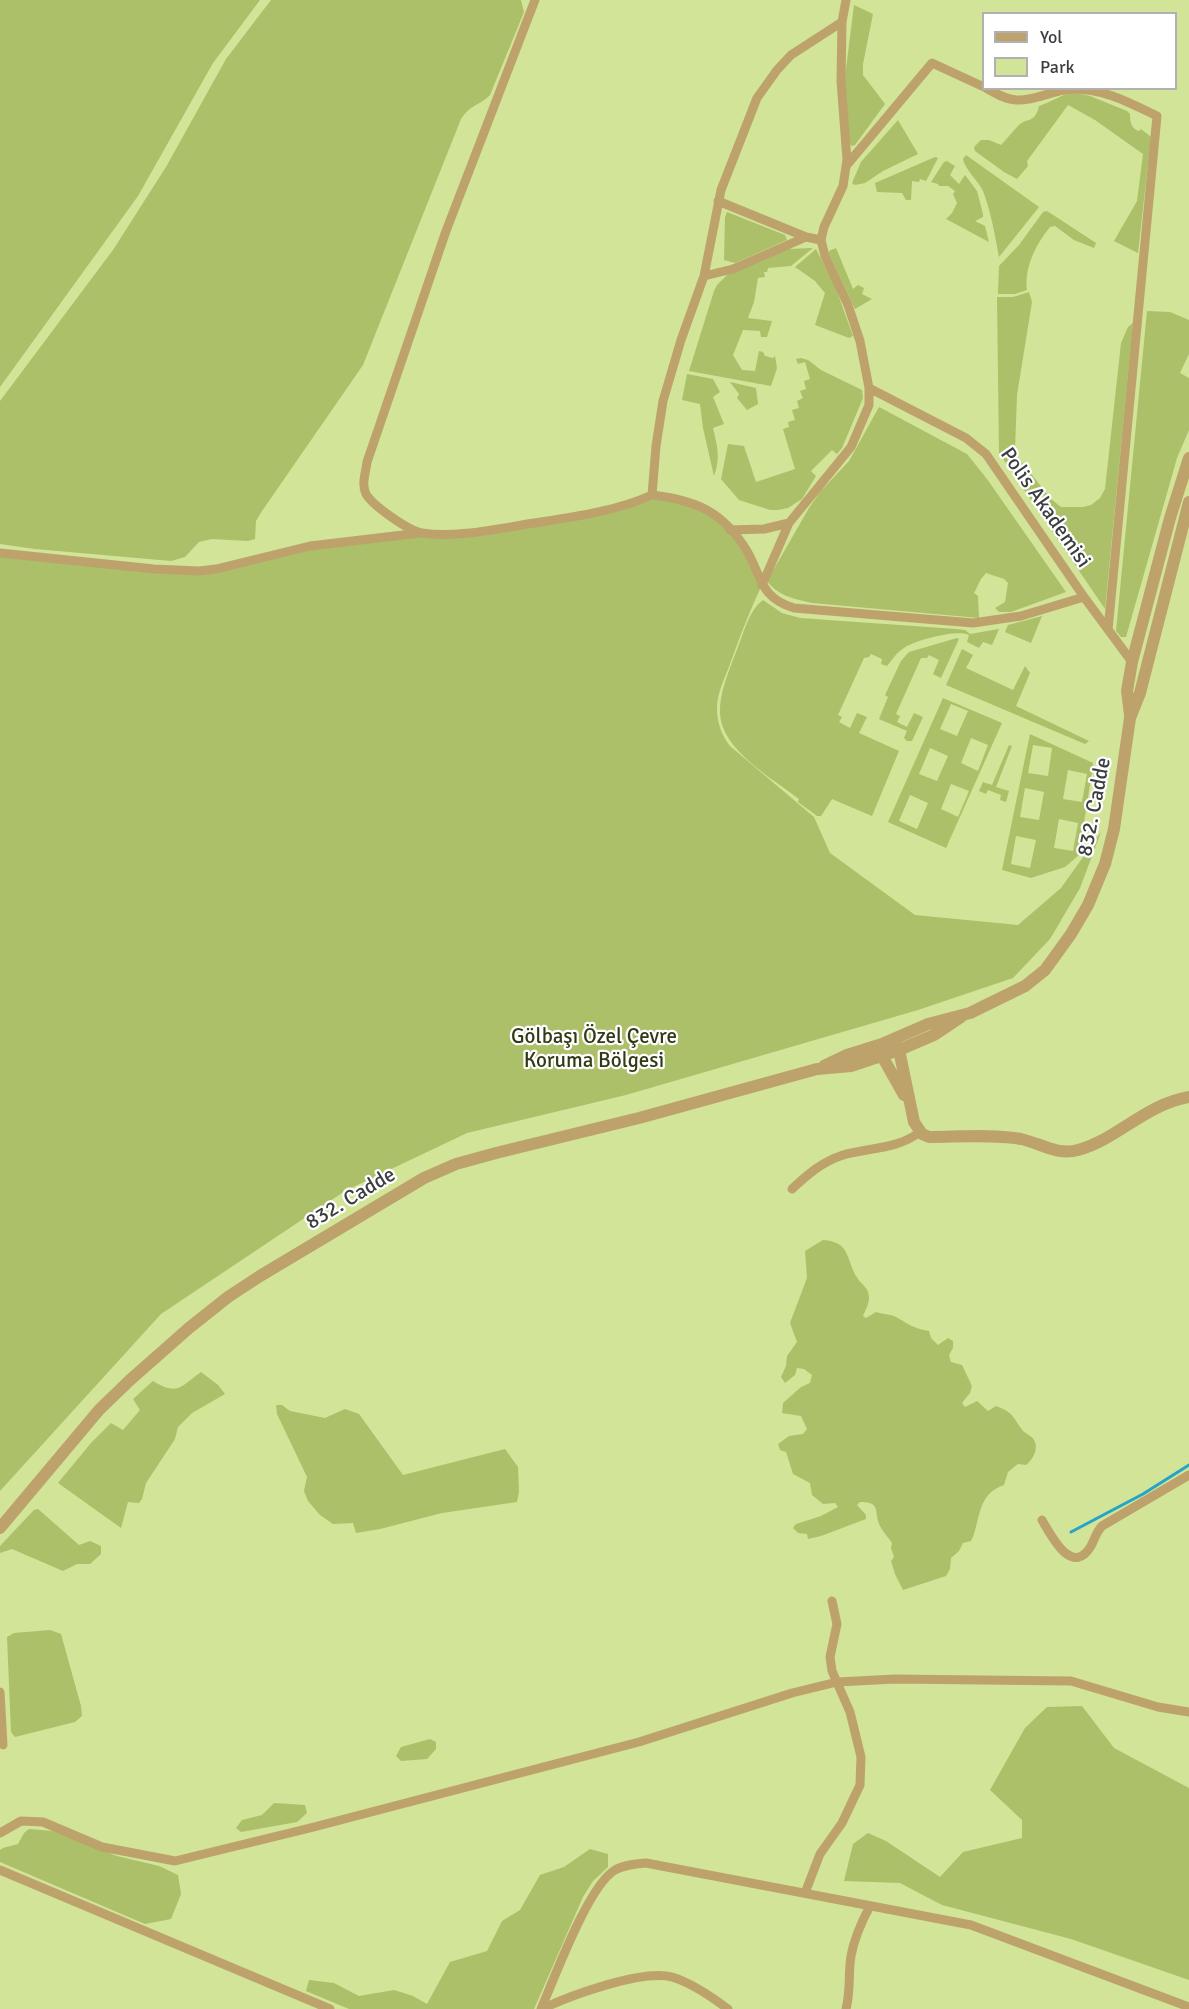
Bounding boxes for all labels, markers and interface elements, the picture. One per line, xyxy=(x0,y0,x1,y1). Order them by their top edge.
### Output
legend xyxy=(982,12,1177,90)
text: Yol xyxy=(1040,26,1063,48)
text: Park xyxy=(1040,56,1075,78)
street label: Polis Akademisi xyxy=(994,443,1096,573)
street label: 832. Cadde xyxy=(1073,755,1117,859)
park label: Gölbaşı Özel Çevre Koruma Bölgesi xyxy=(511,1024,677,1074)
street label: 832. Cadde xyxy=(302,1162,400,1236)

